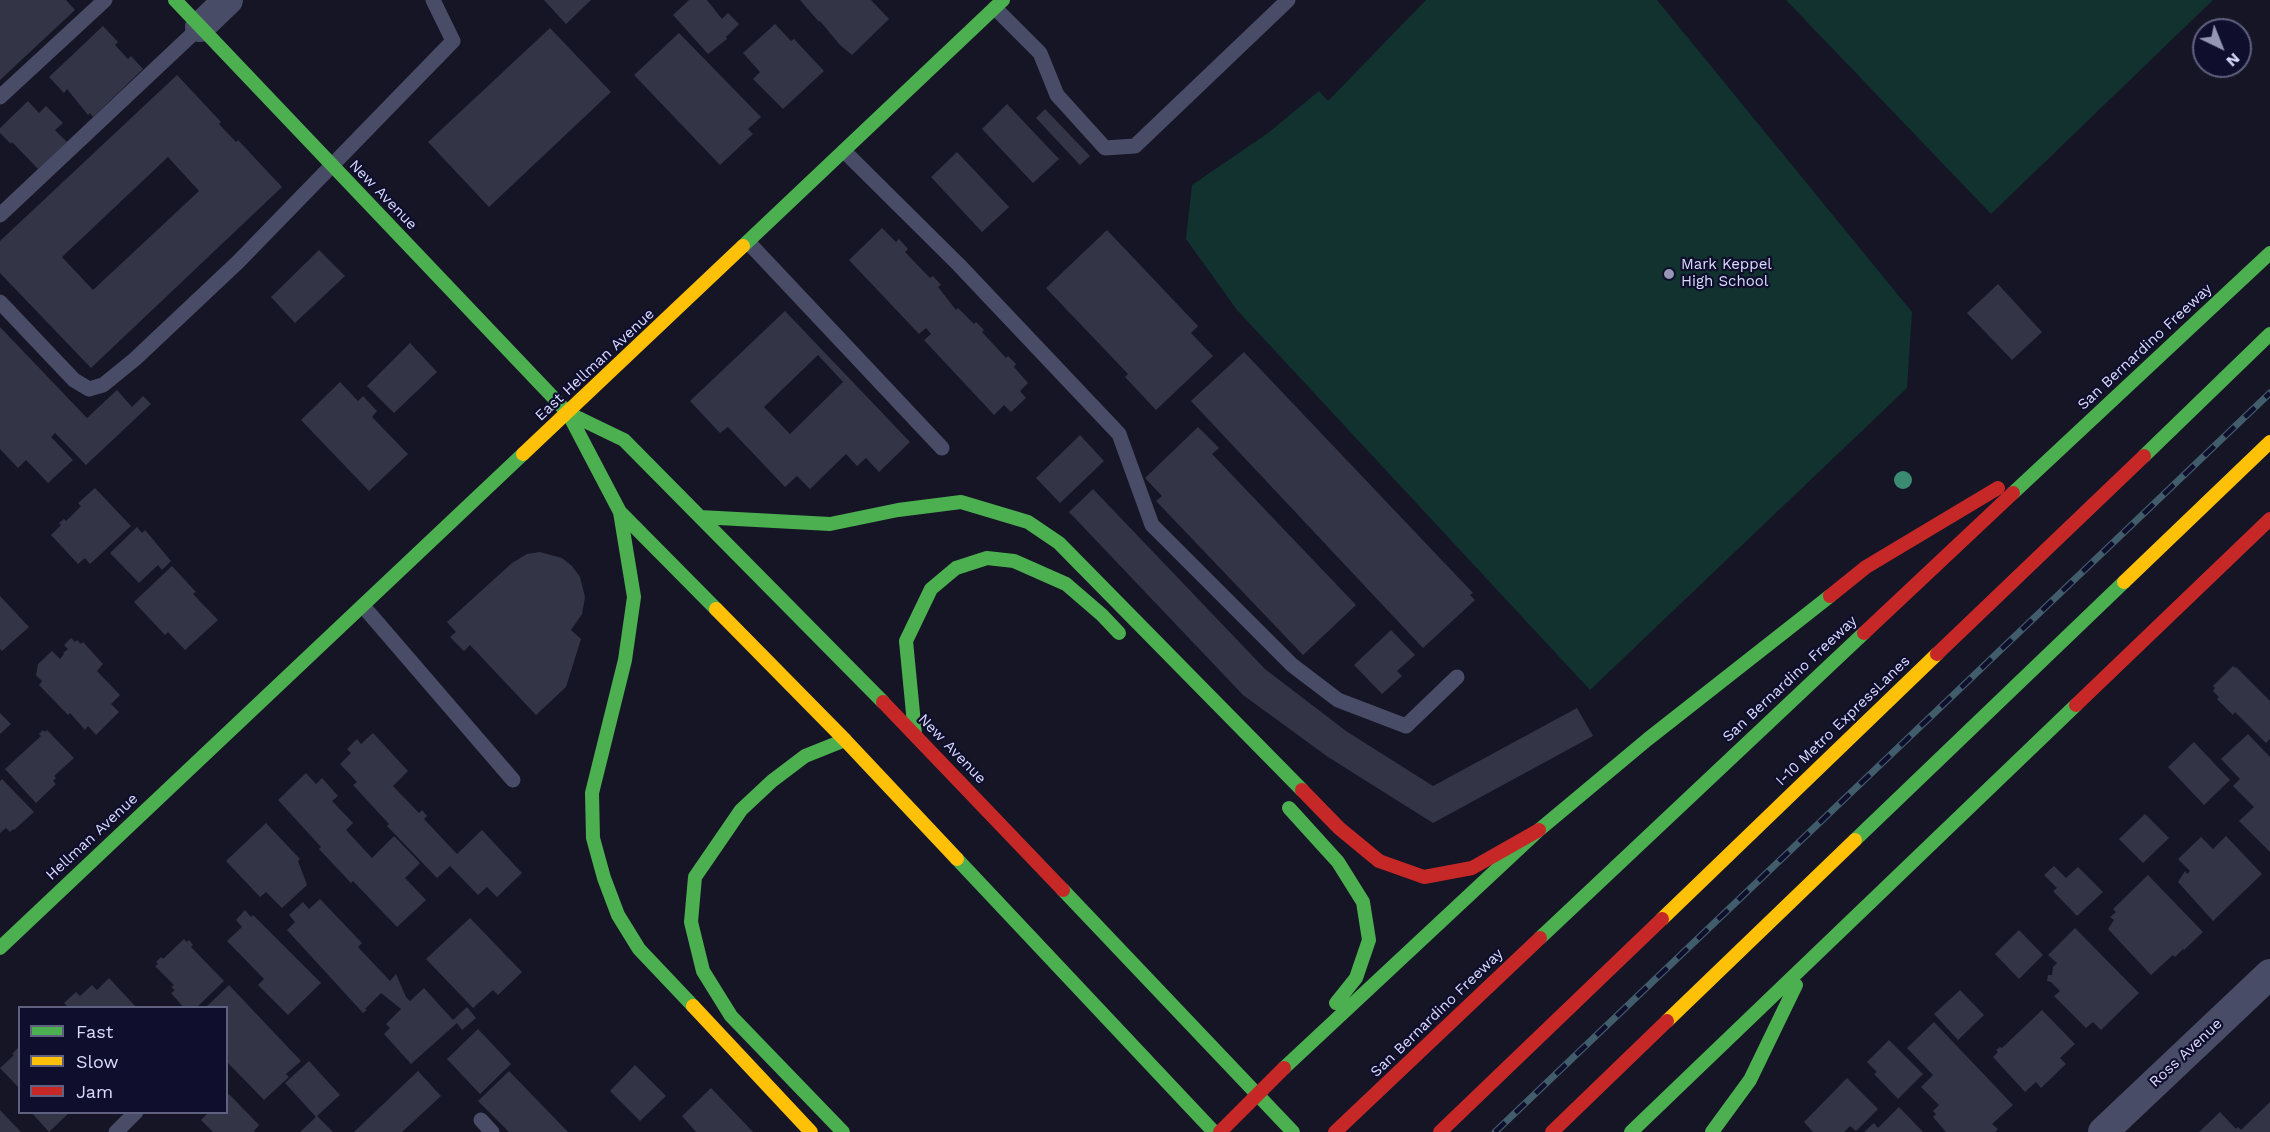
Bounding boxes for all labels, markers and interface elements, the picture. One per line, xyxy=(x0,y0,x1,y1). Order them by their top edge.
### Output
north arrow xyxy=(2192,18,2252,78)
text: N xyxy=(2222,49,2244,71)
street label: New Avenue xyxy=(345,156,421,234)
place label: Mark Keppel High School xyxy=(1681,256,1772,291)
marker: Mark Keppel High School xyxy=(1662,267,1676,281)
street label: San Bernardino Freeway xyxy=(2074,280,2216,414)
street label: East Hellman Avenue xyxy=(532,305,658,425)
street label: San Bernardino Freeway xyxy=(1719,612,1861,746)
street label: I-10 Metro ExpressLanes xyxy=(1772,652,1914,790)
street label: New Avenue xyxy=(914,710,990,788)
street label: Hellman Avenue xyxy=(42,790,142,884)
street label: San Bernardino Freeway xyxy=(1367,945,1507,1081)
legend xyxy=(18,1006,228,1114)
street label: Ross Avenue xyxy=(2146,1015,2226,1091)
text: Fast xyxy=(76,1021,113,1042)
text: Slow xyxy=(76,1051,119,1072)
text: Jam xyxy=(76,1081,113,1102)

